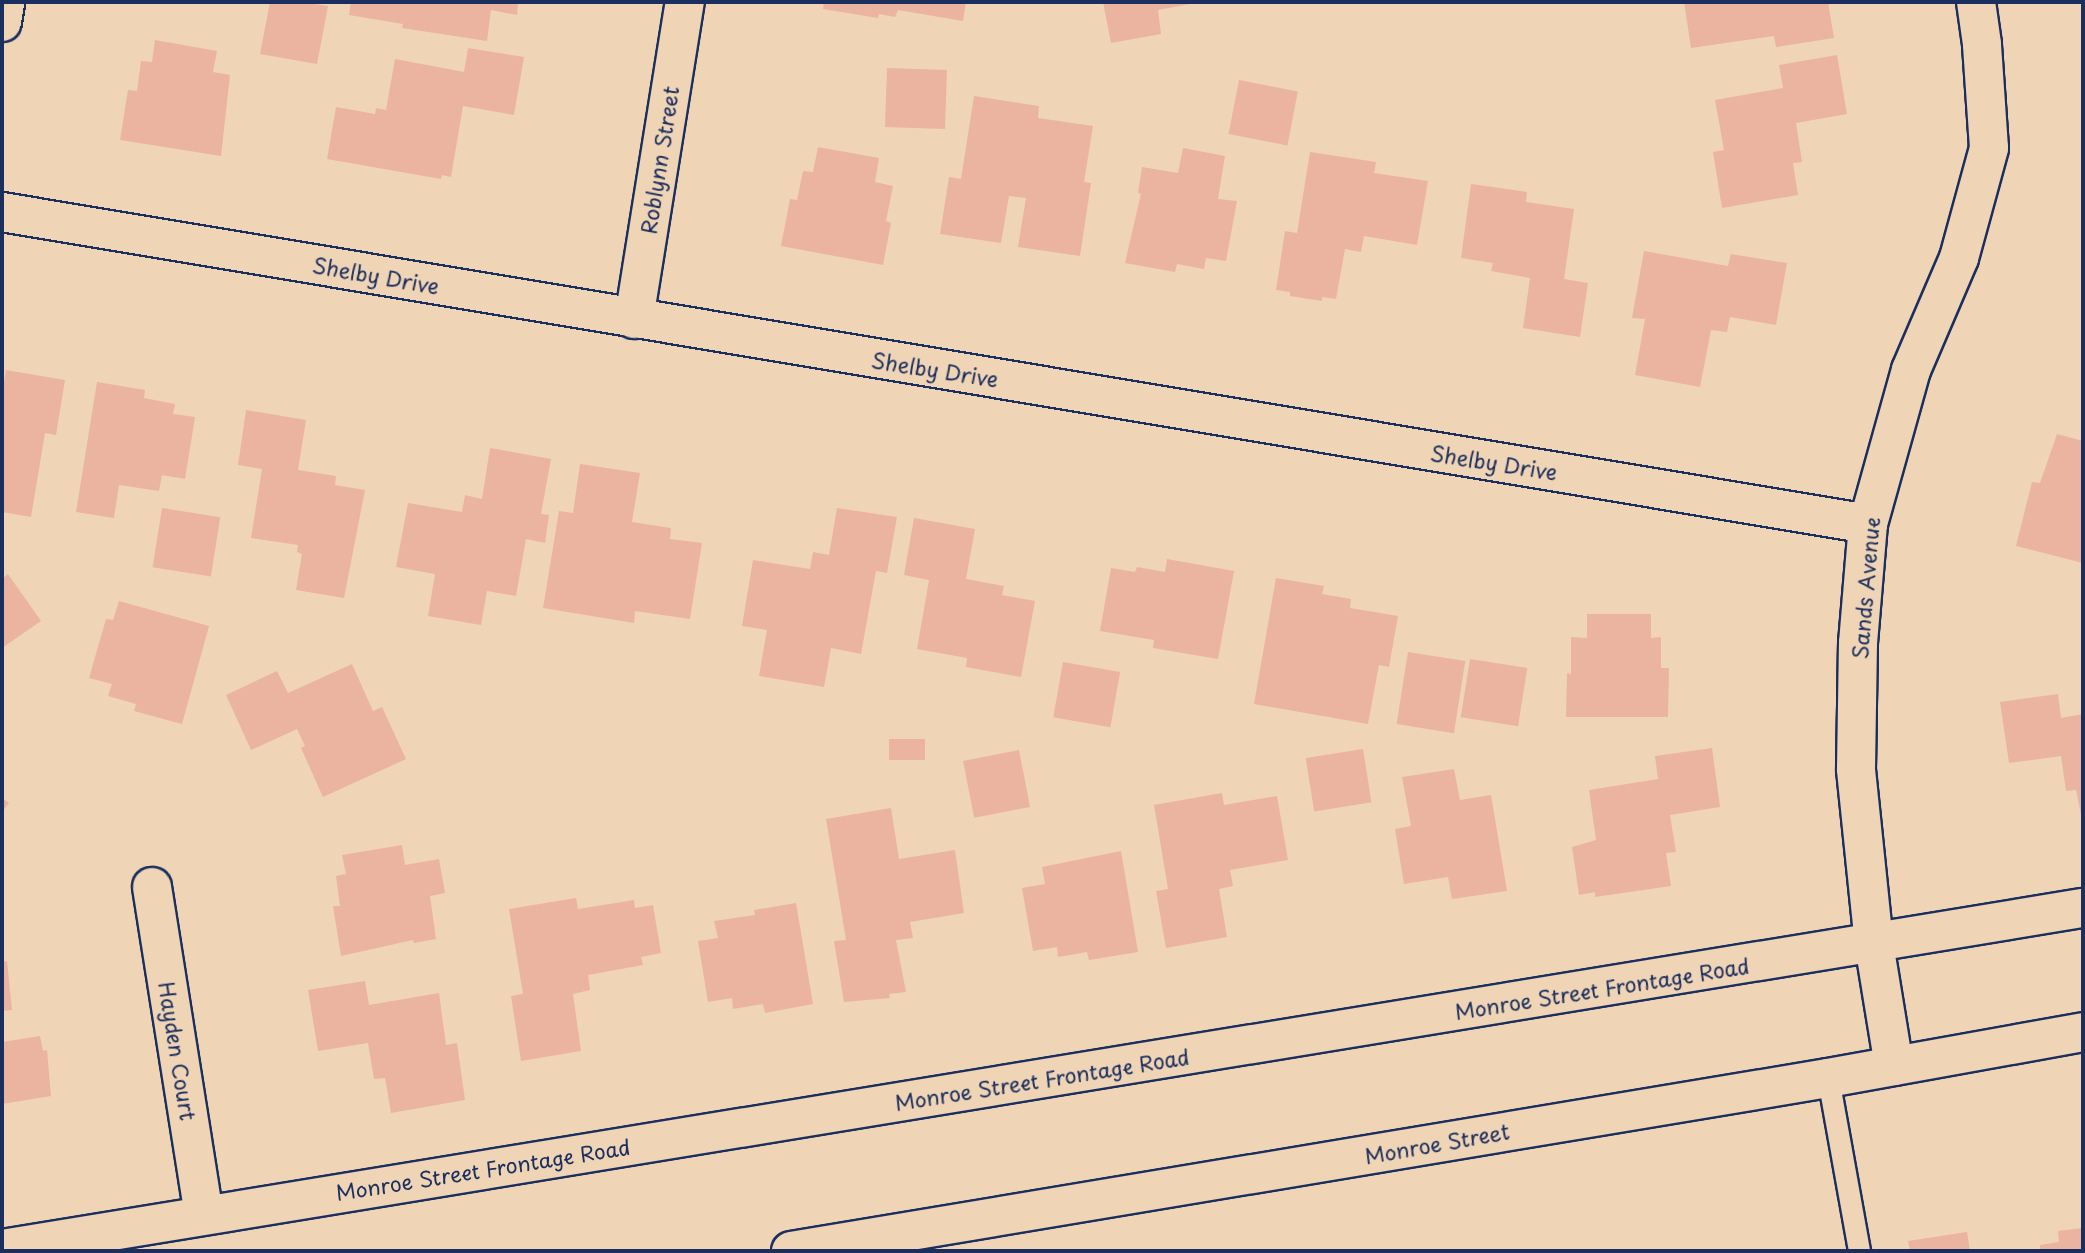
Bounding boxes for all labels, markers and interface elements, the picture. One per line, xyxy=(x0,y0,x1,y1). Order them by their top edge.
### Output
street label: Roblynn Street xyxy=(635,84,683,236)
street label: Shelby Drive xyxy=(310,251,442,299)
street label: Shelby Drive xyxy=(869,346,1001,392)
street label: Shelby Drive xyxy=(1428,439,1560,485)
street label: Sands Avenue xyxy=(1846,517,1884,659)
street label: Monroe Street Frontage Road xyxy=(1451,952,1753,1024)
street label: Hayden Court xyxy=(155,979,201,1123)
street label: Monroe Street Frontage Road xyxy=(891,1043,1193,1115)
street label: Monroe Street xyxy=(1363,1118,1511,1168)
street label: Monroe Street Frontage Road xyxy=(332,1133,634,1205)

